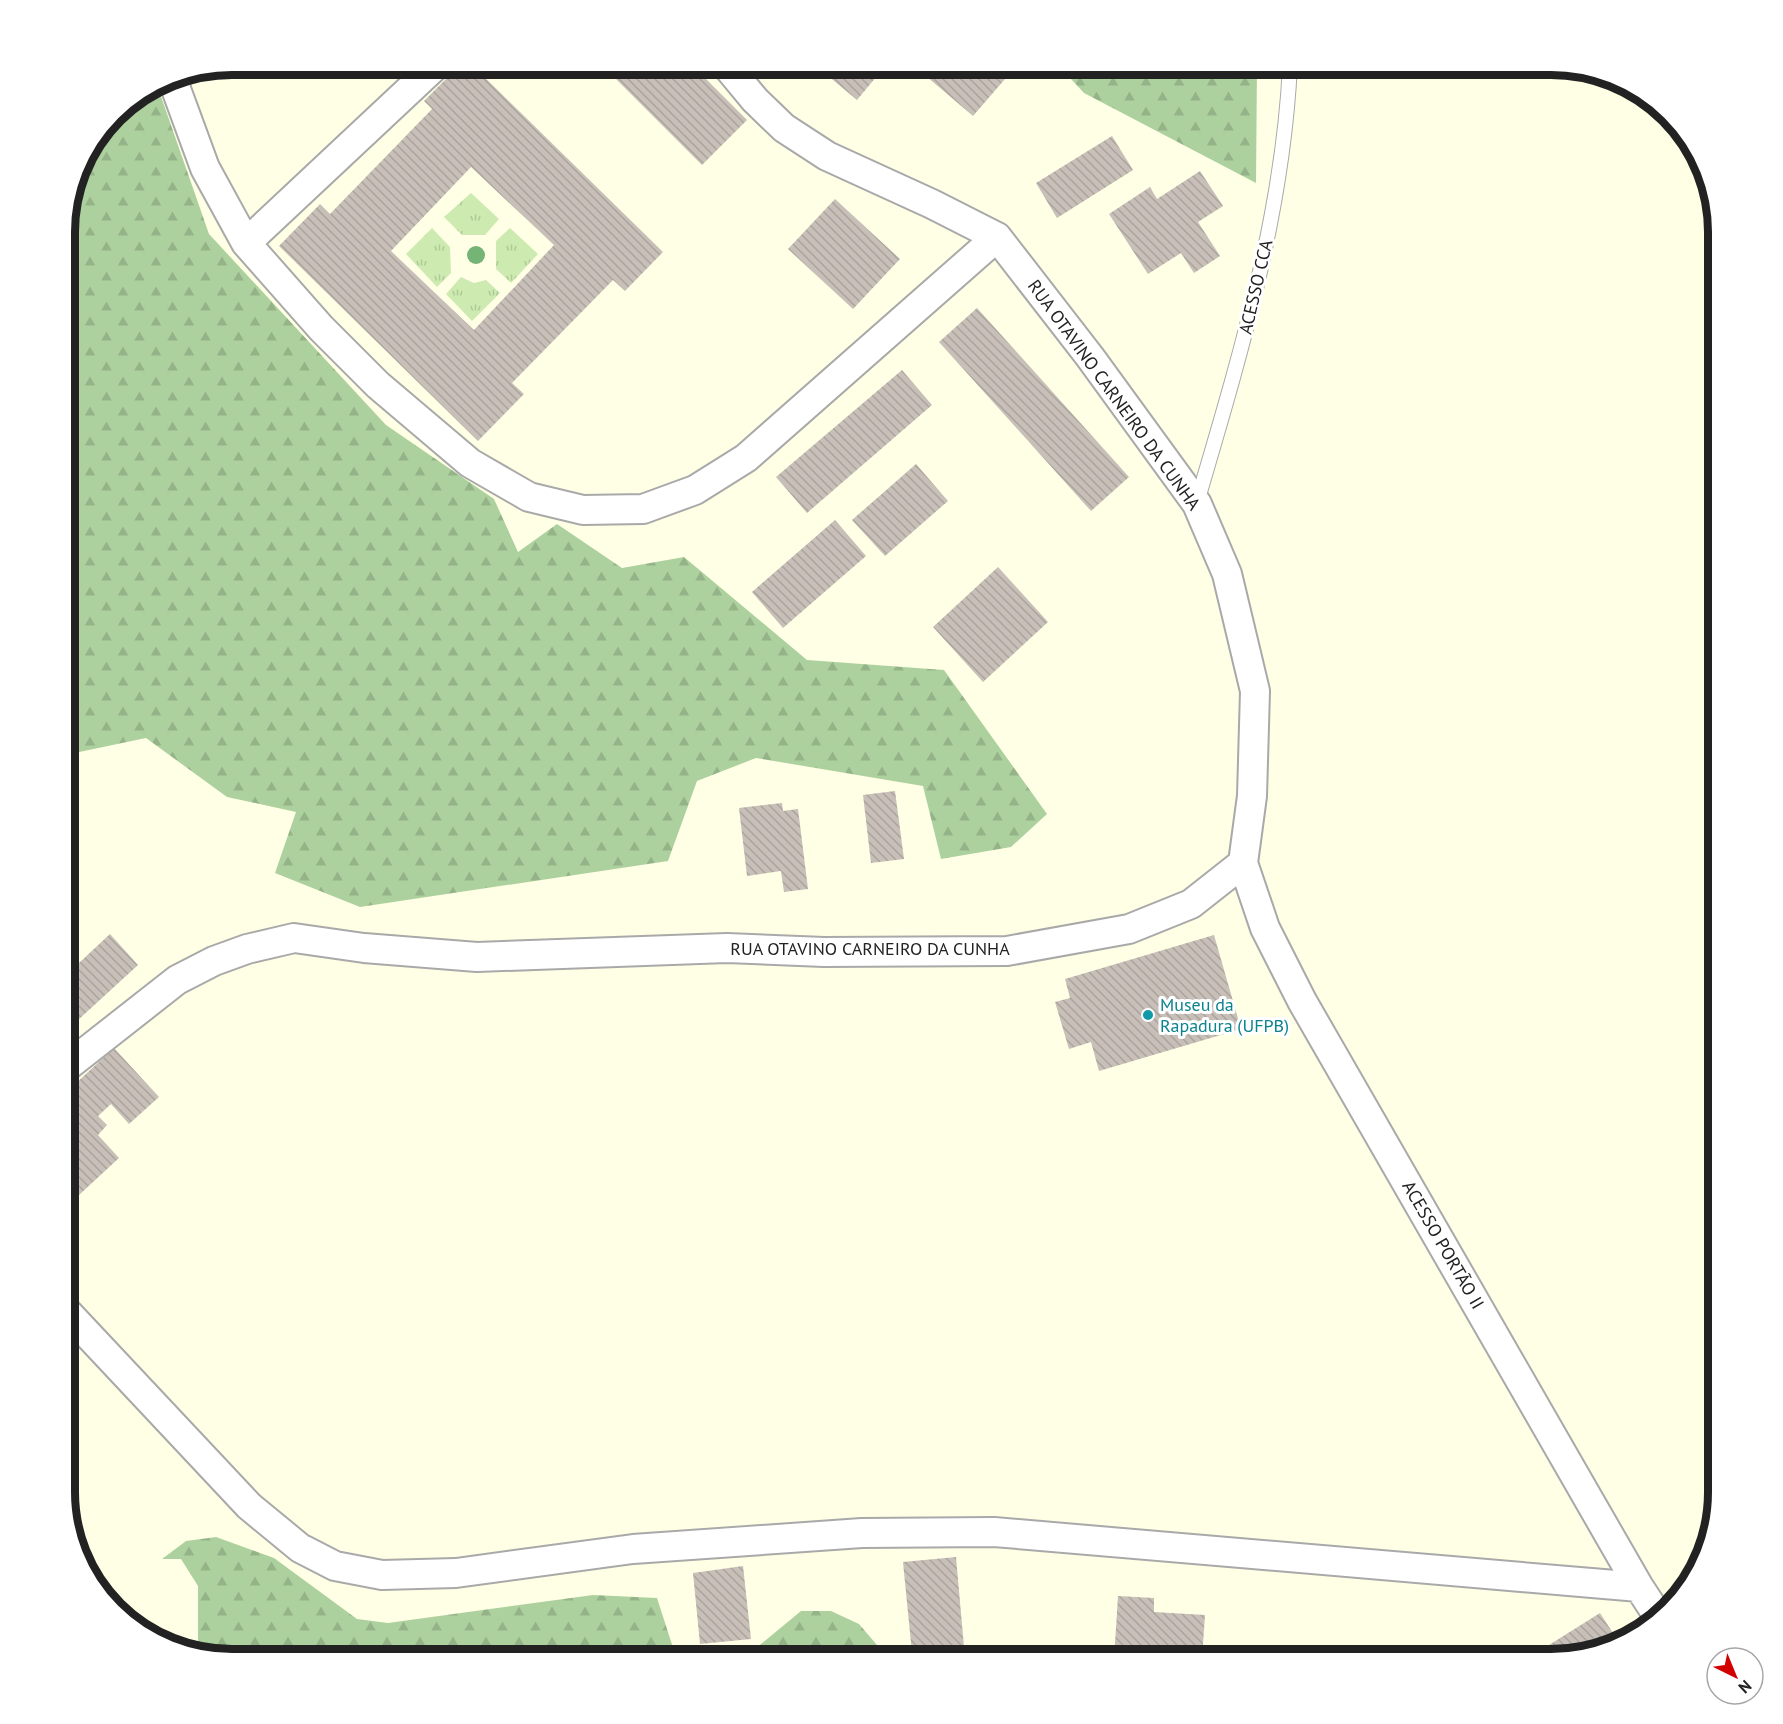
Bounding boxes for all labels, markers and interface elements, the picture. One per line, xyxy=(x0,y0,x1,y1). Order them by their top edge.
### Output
street label: ACESSO CCA xyxy=(1233,237,1278,336)
street label: RUA OTAVINO CARNEIRO DA CUNHA xyxy=(1023,275,1206,515)
street label: RUA OTAVINO CARNEIRO DA CUNHA xyxy=(730,937,1010,960)
place label: Museu da Rapadura (UFPB) xyxy=(1160,993,1289,1037)
marker: Museu da Rapadura (UFPB) xyxy=(1141,1008,1155,1022)
street label: ACESSO PORTÃO II xyxy=(1397,1176,1489,1313)
north arrow xyxy=(1705,1646,1765,1706)
text: N xyxy=(1735,1676,1756,1698)

